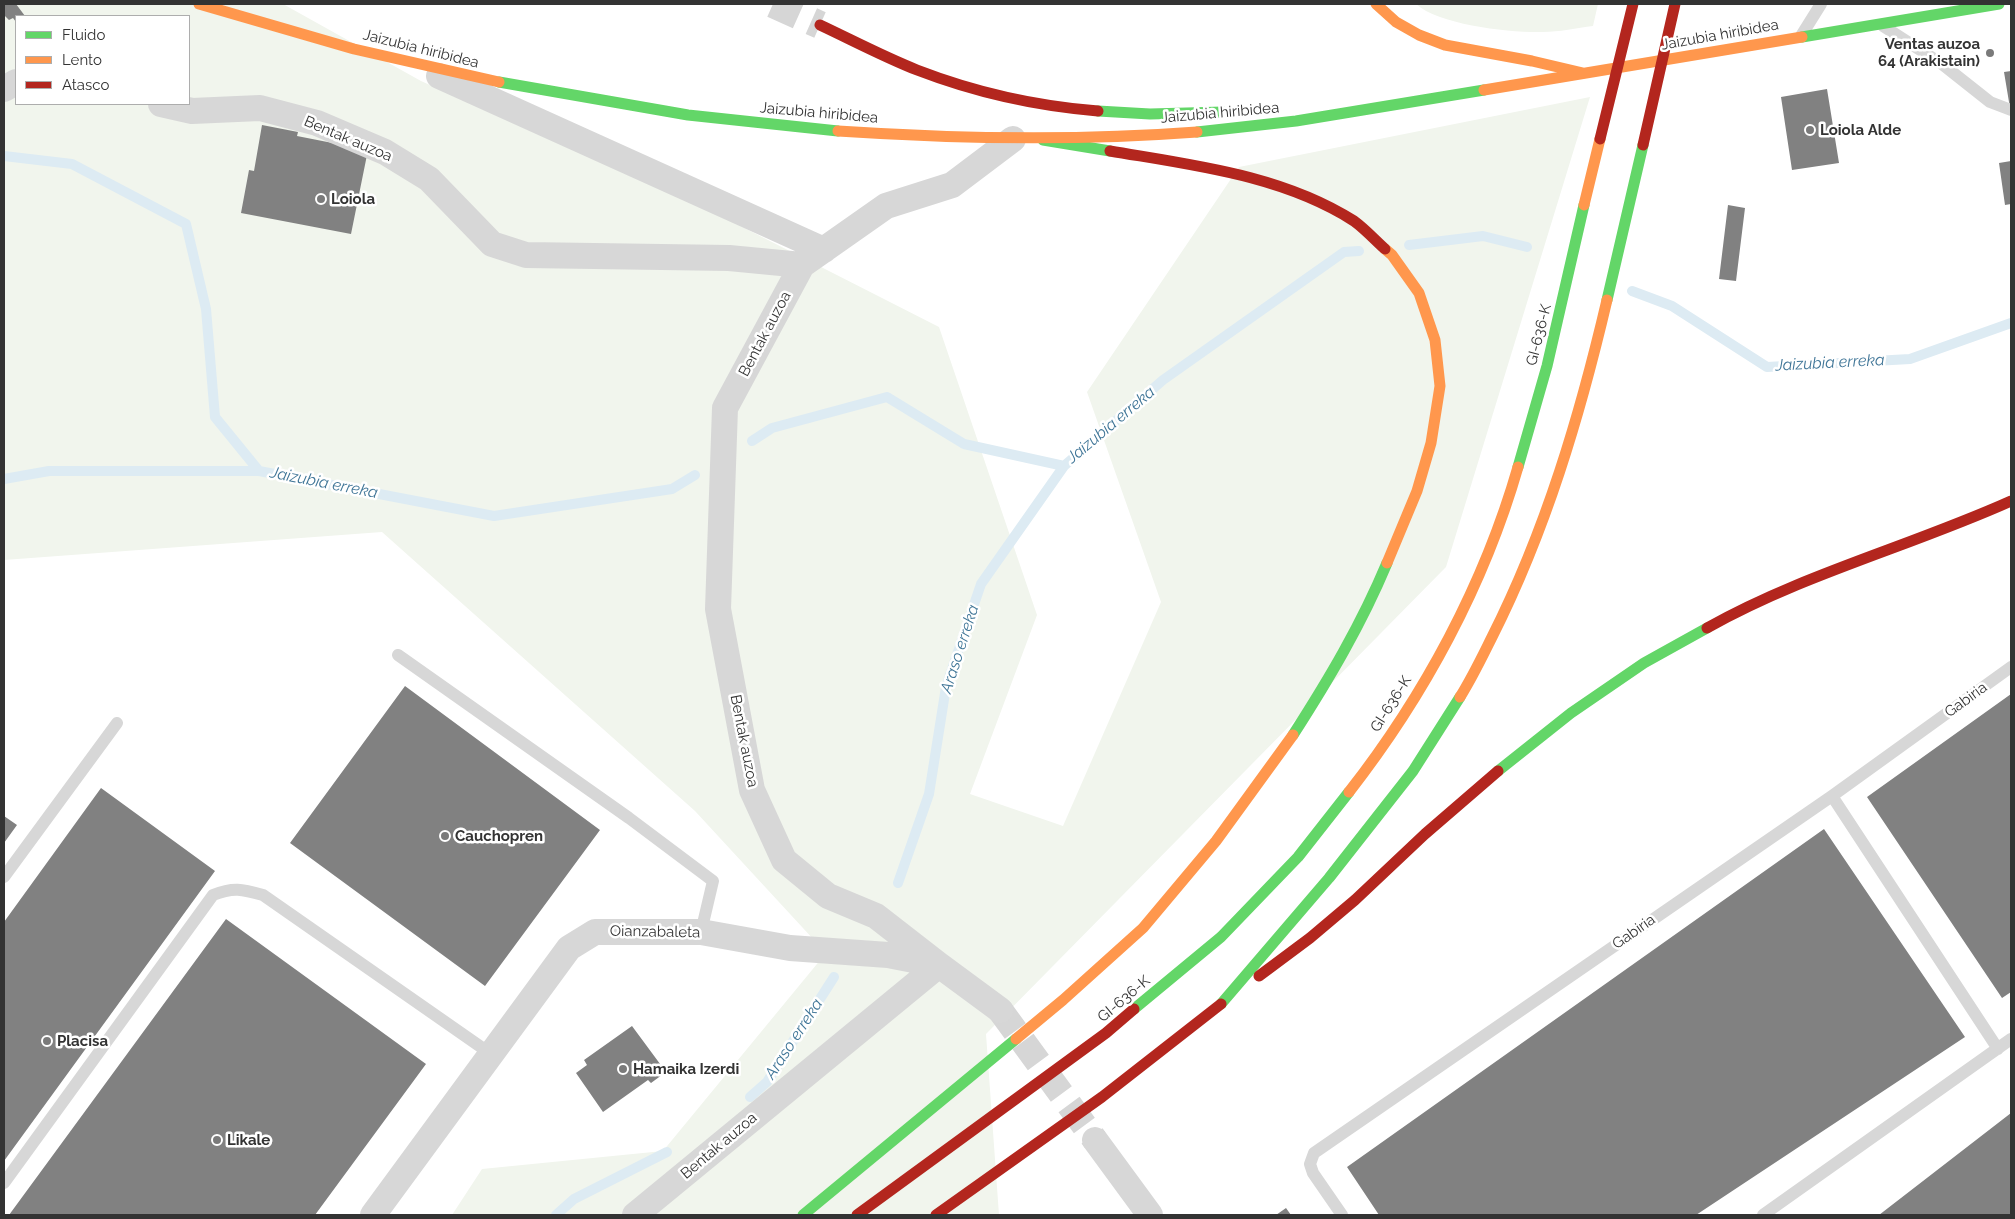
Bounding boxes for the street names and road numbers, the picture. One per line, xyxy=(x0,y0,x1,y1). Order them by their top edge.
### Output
street label: Jaizubia hiribidea xyxy=(1660,16,1780,54)
street label: Jaizubia hiribidea xyxy=(361,26,481,72)
street label: Jaizubia hiribidea xyxy=(759,99,879,127)
street label: Jaizubia hiribidea xyxy=(1160,99,1280,127)
street label: Bentak auzoa xyxy=(301,112,395,166)
street label: Bentak auzoa xyxy=(735,288,795,380)
street label: GI-636-K xyxy=(1523,302,1555,368)
street label: GI-636-K xyxy=(1367,673,1415,735)
street label: Gabiria xyxy=(1941,679,1991,721)
street label: Bentak auzoa xyxy=(726,693,762,789)
street label: Gabiria xyxy=(1609,911,1659,953)
street label: Oianzabaleta xyxy=(610,922,700,942)
street label: GI-636-K xyxy=(1094,972,1154,1026)
street label: Bentak auzoa xyxy=(677,1109,761,1183)

